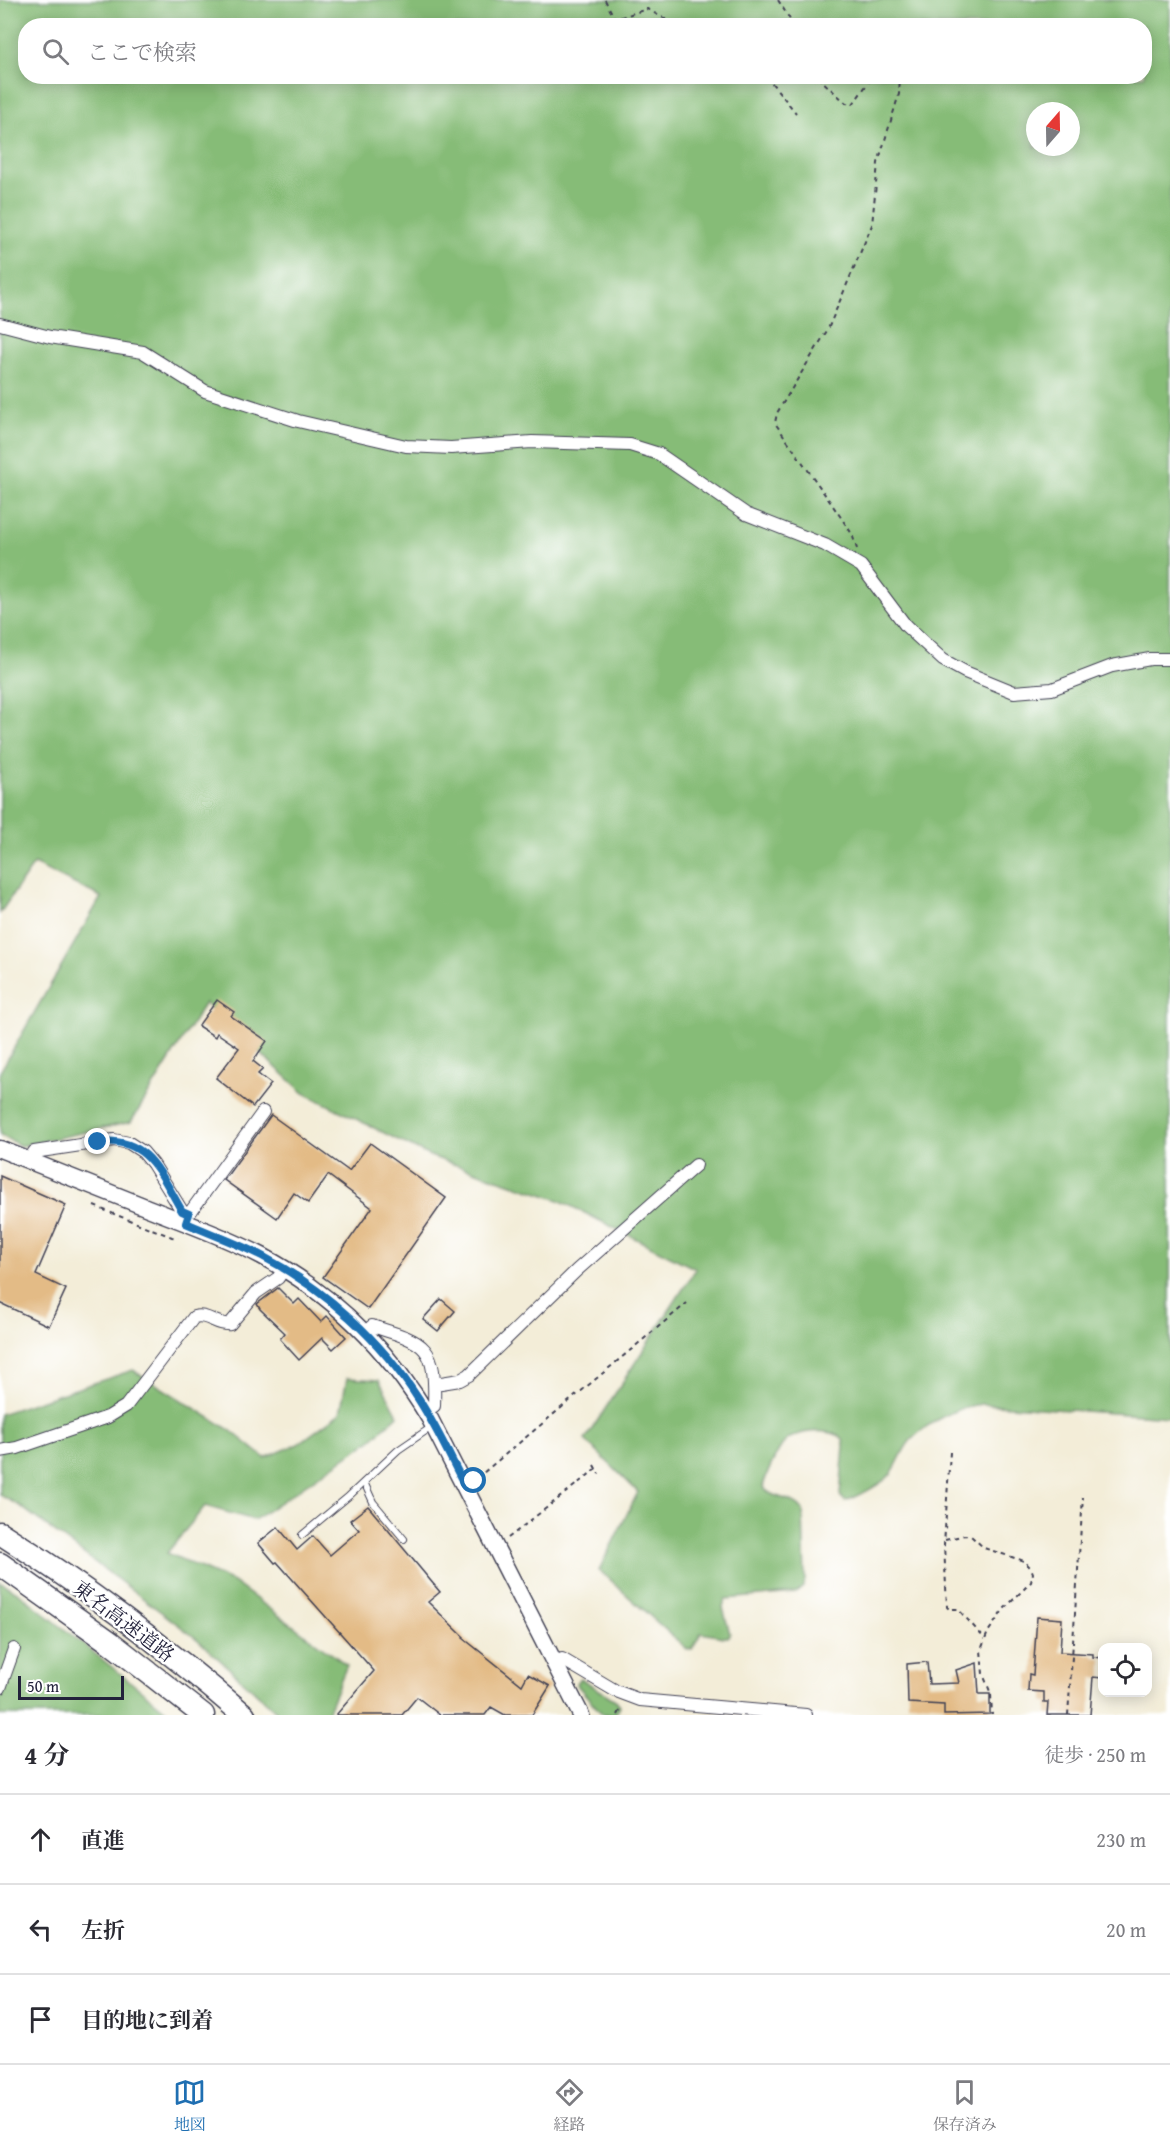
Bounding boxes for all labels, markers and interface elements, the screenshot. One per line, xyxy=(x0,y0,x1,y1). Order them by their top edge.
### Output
search box xyxy=(18,18,1152,84)
icon: search xyxy=(39,35,72,68)
text: ここで検索 xyxy=(87,36,197,68)
north arrow xyxy=(1026,102,1080,156)
route end xyxy=(84,1128,110,1154)
route start xyxy=(460,1467,486,1493)
street label: 東名高速道路 xyxy=(68,1573,181,1668)
map controls xyxy=(1098,1643,1152,1697)
button: locate xyxy=(1098,1643,1152,1697)
scale bar xyxy=(18,1673,124,1700)
text: 50 m xyxy=(27,1674,59,1698)
text: 4 分 xyxy=(24,1735,69,1774)
text: 徒歩 · 250 m xyxy=(1044,1740,1146,1769)
icon: ahead xyxy=(24,1823,57,1856)
text: 直進 xyxy=(81,1824,125,1856)
text: 230 m xyxy=(1096,1825,1146,1854)
icon: left xyxy=(24,1913,57,1946)
text: 左折 xyxy=(81,1914,125,1946)
text: 20 m xyxy=(1106,1915,1146,1944)
icon: arrive xyxy=(24,2003,57,2036)
text: 目的地に到着 xyxy=(81,2004,213,2036)
tab: 地図 xyxy=(173,2076,206,2136)
tab: 経路 xyxy=(553,2076,586,2136)
tab: 保存済み xyxy=(933,2076,997,2136)

